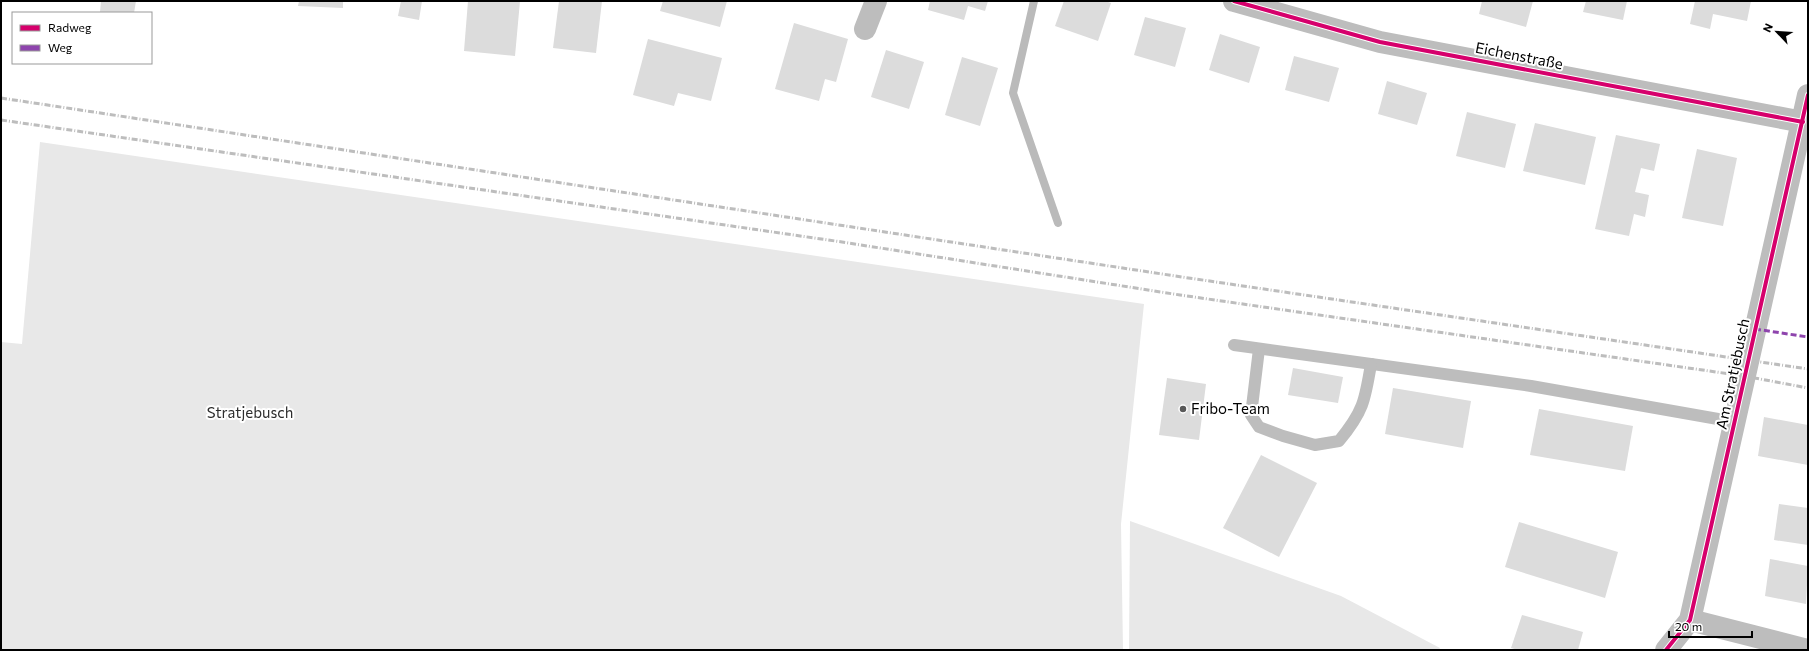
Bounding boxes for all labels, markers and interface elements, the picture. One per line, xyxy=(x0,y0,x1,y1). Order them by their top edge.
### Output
legend xyxy=(12,12,152,64)
north arrow xyxy=(1757,12,1797,52)
text: Radweg xyxy=(48,20,92,34)
text: N xyxy=(1760,21,1775,34)
street label: Eichenstraße xyxy=(1474,38,1565,72)
text: Weg xyxy=(48,40,73,54)
street label: Am Stratjebusch xyxy=(1711,317,1753,431)
place label: Fribo-Team xyxy=(1191,399,1270,417)
park label: Stratjebusch xyxy=(207,403,293,421)
marker: Fribo-Team xyxy=(1178,404,1188,414)
scale bar xyxy=(1669,613,1752,639)
text: 20 m xyxy=(1675,619,1702,633)

